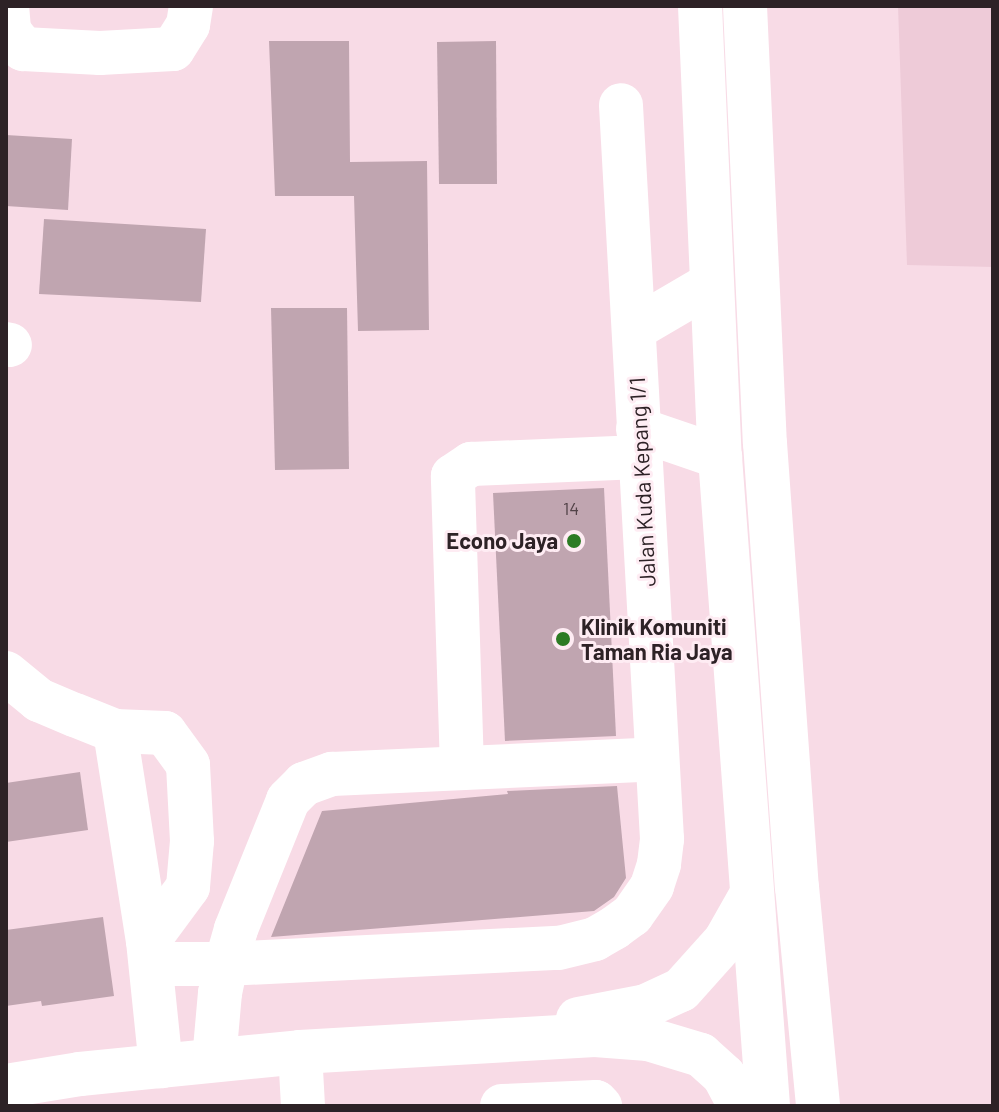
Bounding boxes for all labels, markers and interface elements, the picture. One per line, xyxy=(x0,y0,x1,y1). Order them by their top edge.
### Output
street label: Jalan Kuda Kepang 1/1 xyxy=(623,377,661,587)
house number: 14 xyxy=(563,497,579,519)
place label: Econo Jaya xyxy=(446,528,558,554)
marker: Econo Jaya xyxy=(565,532,583,550)
place label: Klinik Komuniti Taman Ria Jaya xyxy=(581,613,732,664)
marker: Klinik Komuniti Taman Ria Jaya xyxy=(552,628,574,650)

